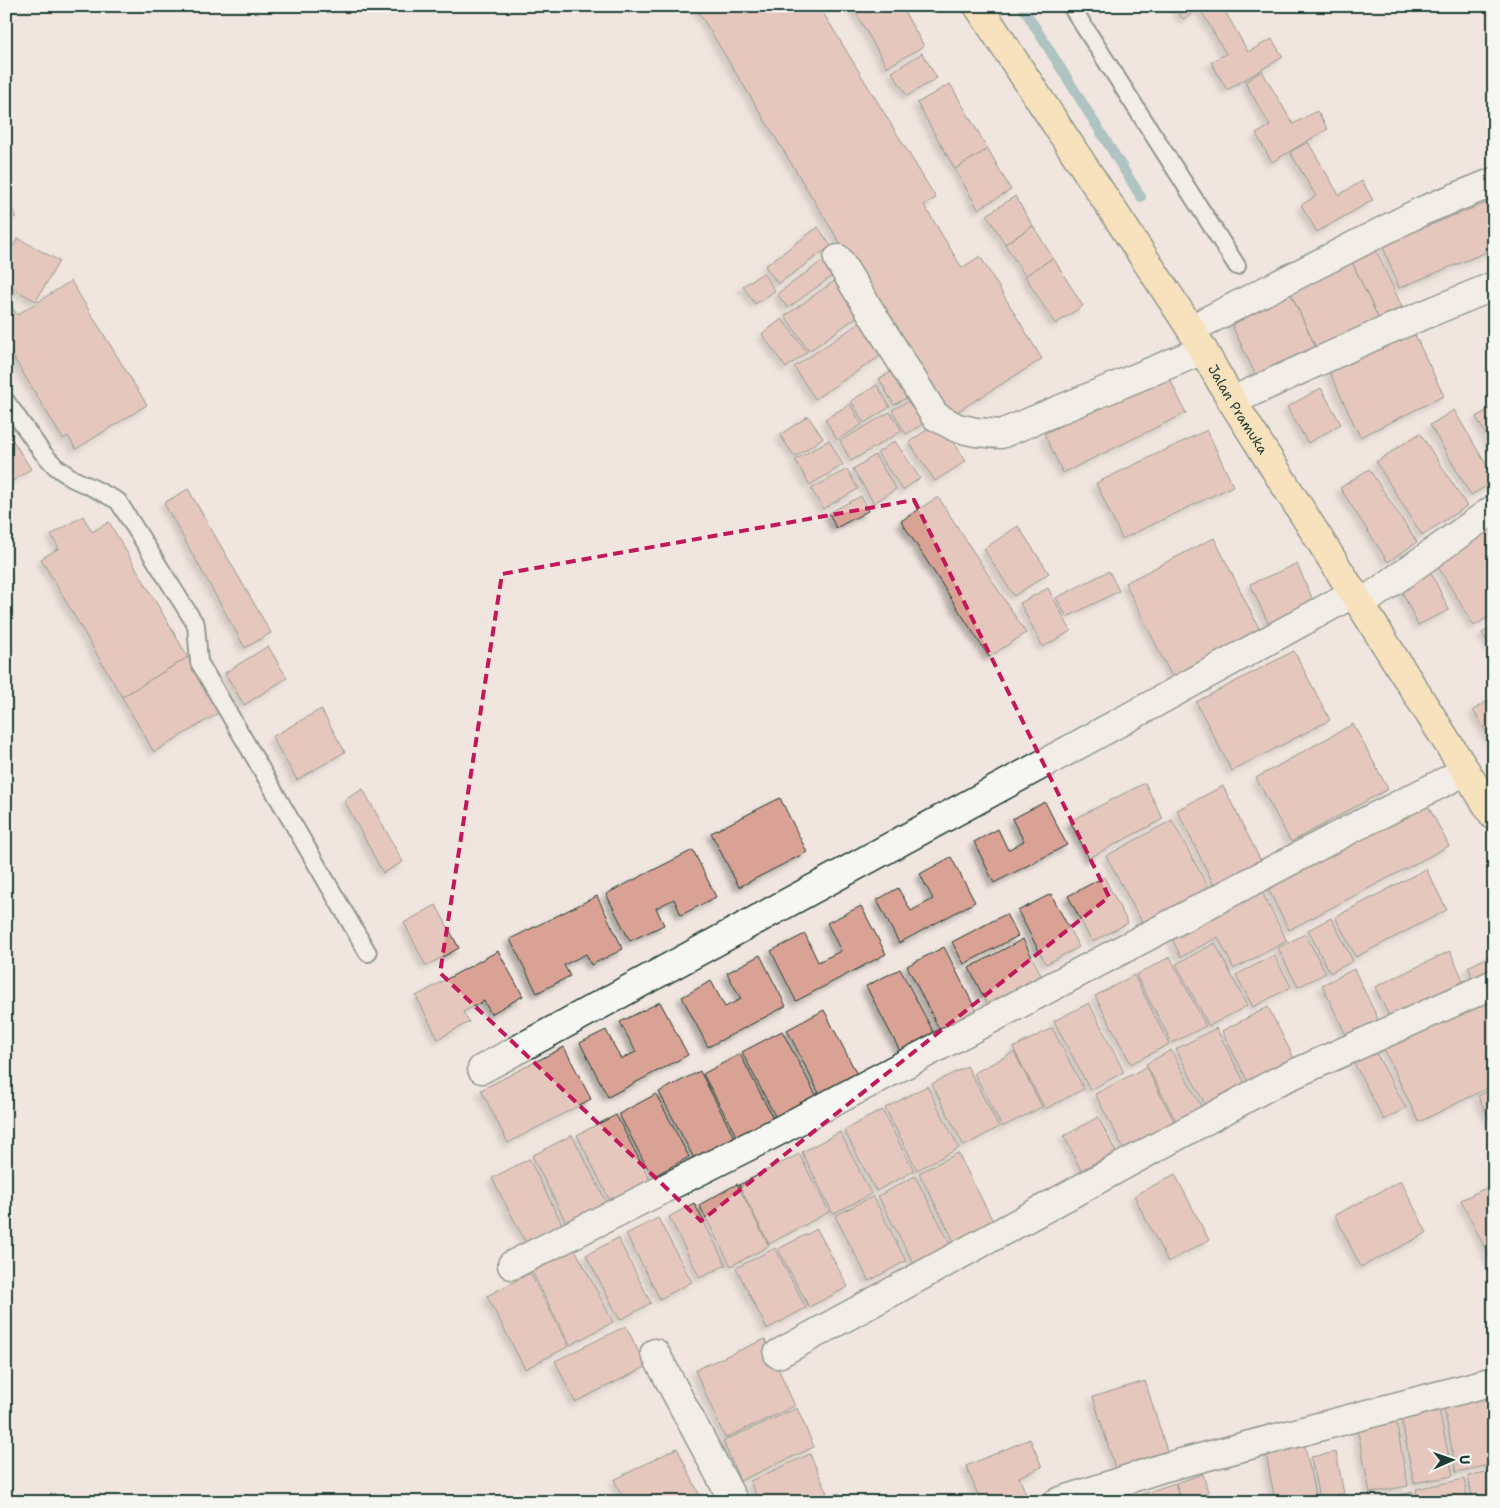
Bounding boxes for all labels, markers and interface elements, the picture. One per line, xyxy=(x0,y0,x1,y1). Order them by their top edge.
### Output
street label: Jalan Pramuka xyxy=(1204,361,1272,458)
north arrow xyxy=(1428,1436,1478,1486)
text: U xyxy=(1456,1454,1474,1465)

